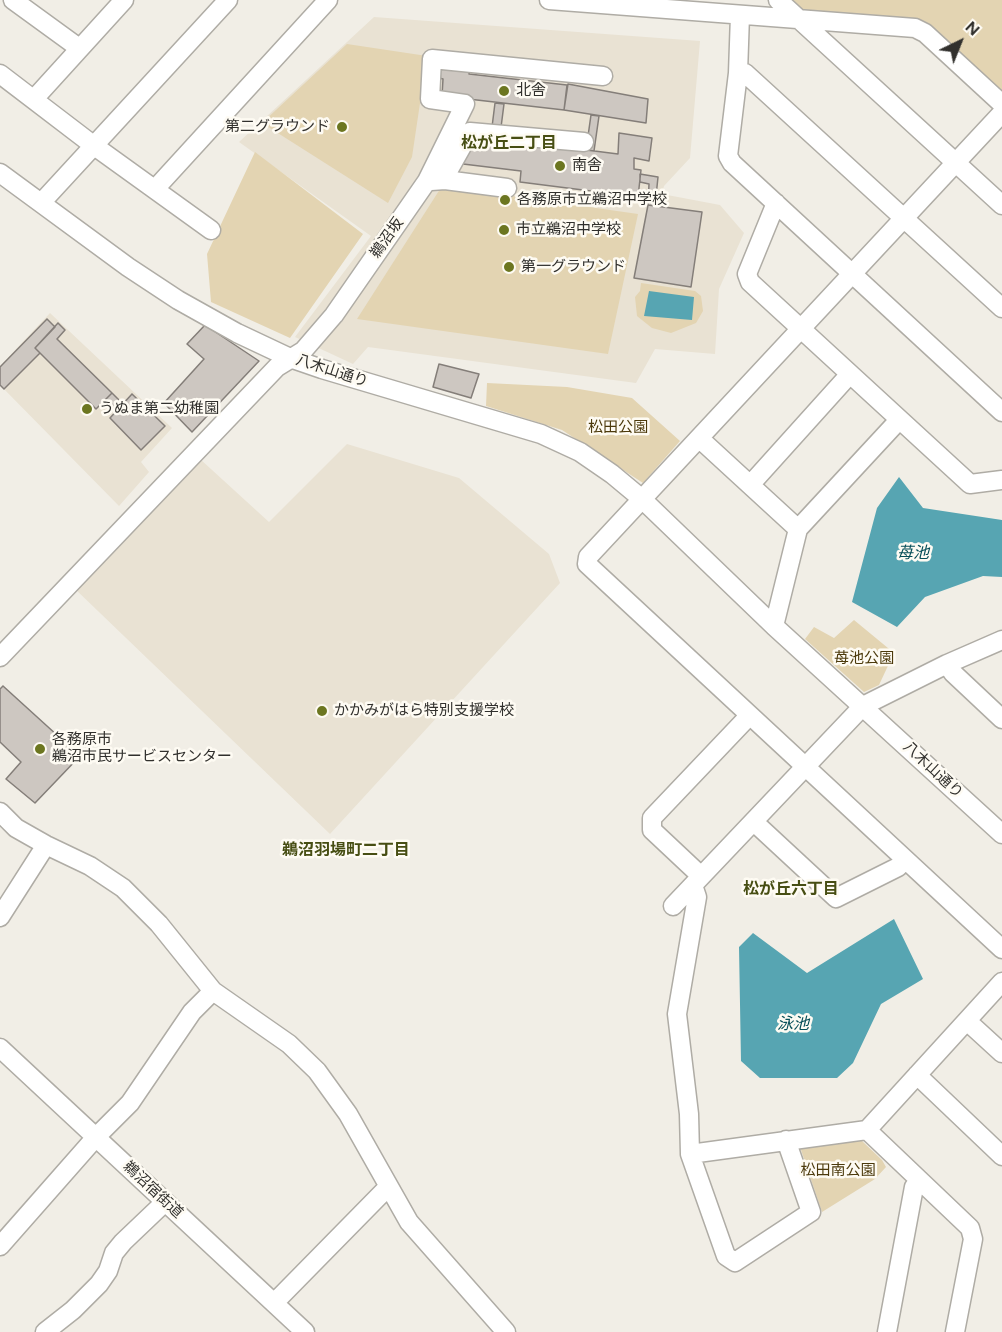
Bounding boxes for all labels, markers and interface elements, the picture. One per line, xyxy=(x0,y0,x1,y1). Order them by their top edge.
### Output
north arrow xyxy=(930,12,990,72)
text: N xyxy=(962,17,984,40)
place label: 北舎 xyxy=(516,82,546,100)
marker: 北舎 xyxy=(497,84,511,98)
place label: 第二グラウンド xyxy=(225,118,330,136)
marker: 第二グラウンド xyxy=(335,120,349,134)
district label: 松が丘二丁目 xyxy=(461,133,557,153)
place label: 南舎 xyxy=(572,157,602,175)
marker: 南舎 xyxy=(553,159,567,173)
place label: 各務原市立鵜沼中学校 xyxy=(517,191,667,209)
marker: 各務原市立鵜沼中学校 xyxy=(498,193,512,207)
street label: 鵜沼坂 xyxy=(367,214,407,262)
place label: 市立鵜沼中学校 xyxy=(516,221,621,239)
marker: 市立鵜沼中学校 xyxy=(497,223,511,237)
place label: 第一グラウンド xyxy=(521,258,626,276)
marker: 第一グラウンド xyxy=(502,260,516,274)
street label: 八木山通り xyxy=(294,351,370,391)
place label: うぬま第二幼稚園 xyxy=(99,400,219,418)
marker: うぬま第二幼稚園 xyxy=(80,402,94,416)
park label: 松田公園 xyxy=(588,419,648,437)
water label: 苺池 xyxy=(897,543,929,563)
park label: 苺池公園 xyxy=(834,650,894,668)
place label: かかみがはら特別支援学校 xyxy=(334,702,514,720)
marker: かかみがはら特別支援学校 xyxy=(315,704,329,718)
place label: 各務原市 鵜沼市民サービスセンター xyxy=(52,731,232,766)
street label: 八木山通り xyxy=(899,738,967,802)
marker: 各務原市 鵜沼市民サービスセンター xyxy=(33,742,47,756)
district label: 鵜沼羽場町二丁目 xyxy=(282,840,410,860)
district label: 松が丘六丁目 xyxy=(743,879,839,899)
water label: 泳池 xyxy=(777,1014,809,1034)
street label: 鵜沼宿街道 xyxy=(119,1158,187,1222)
park label: 松田南公園 xyxy=(801,1162,875,1180)

